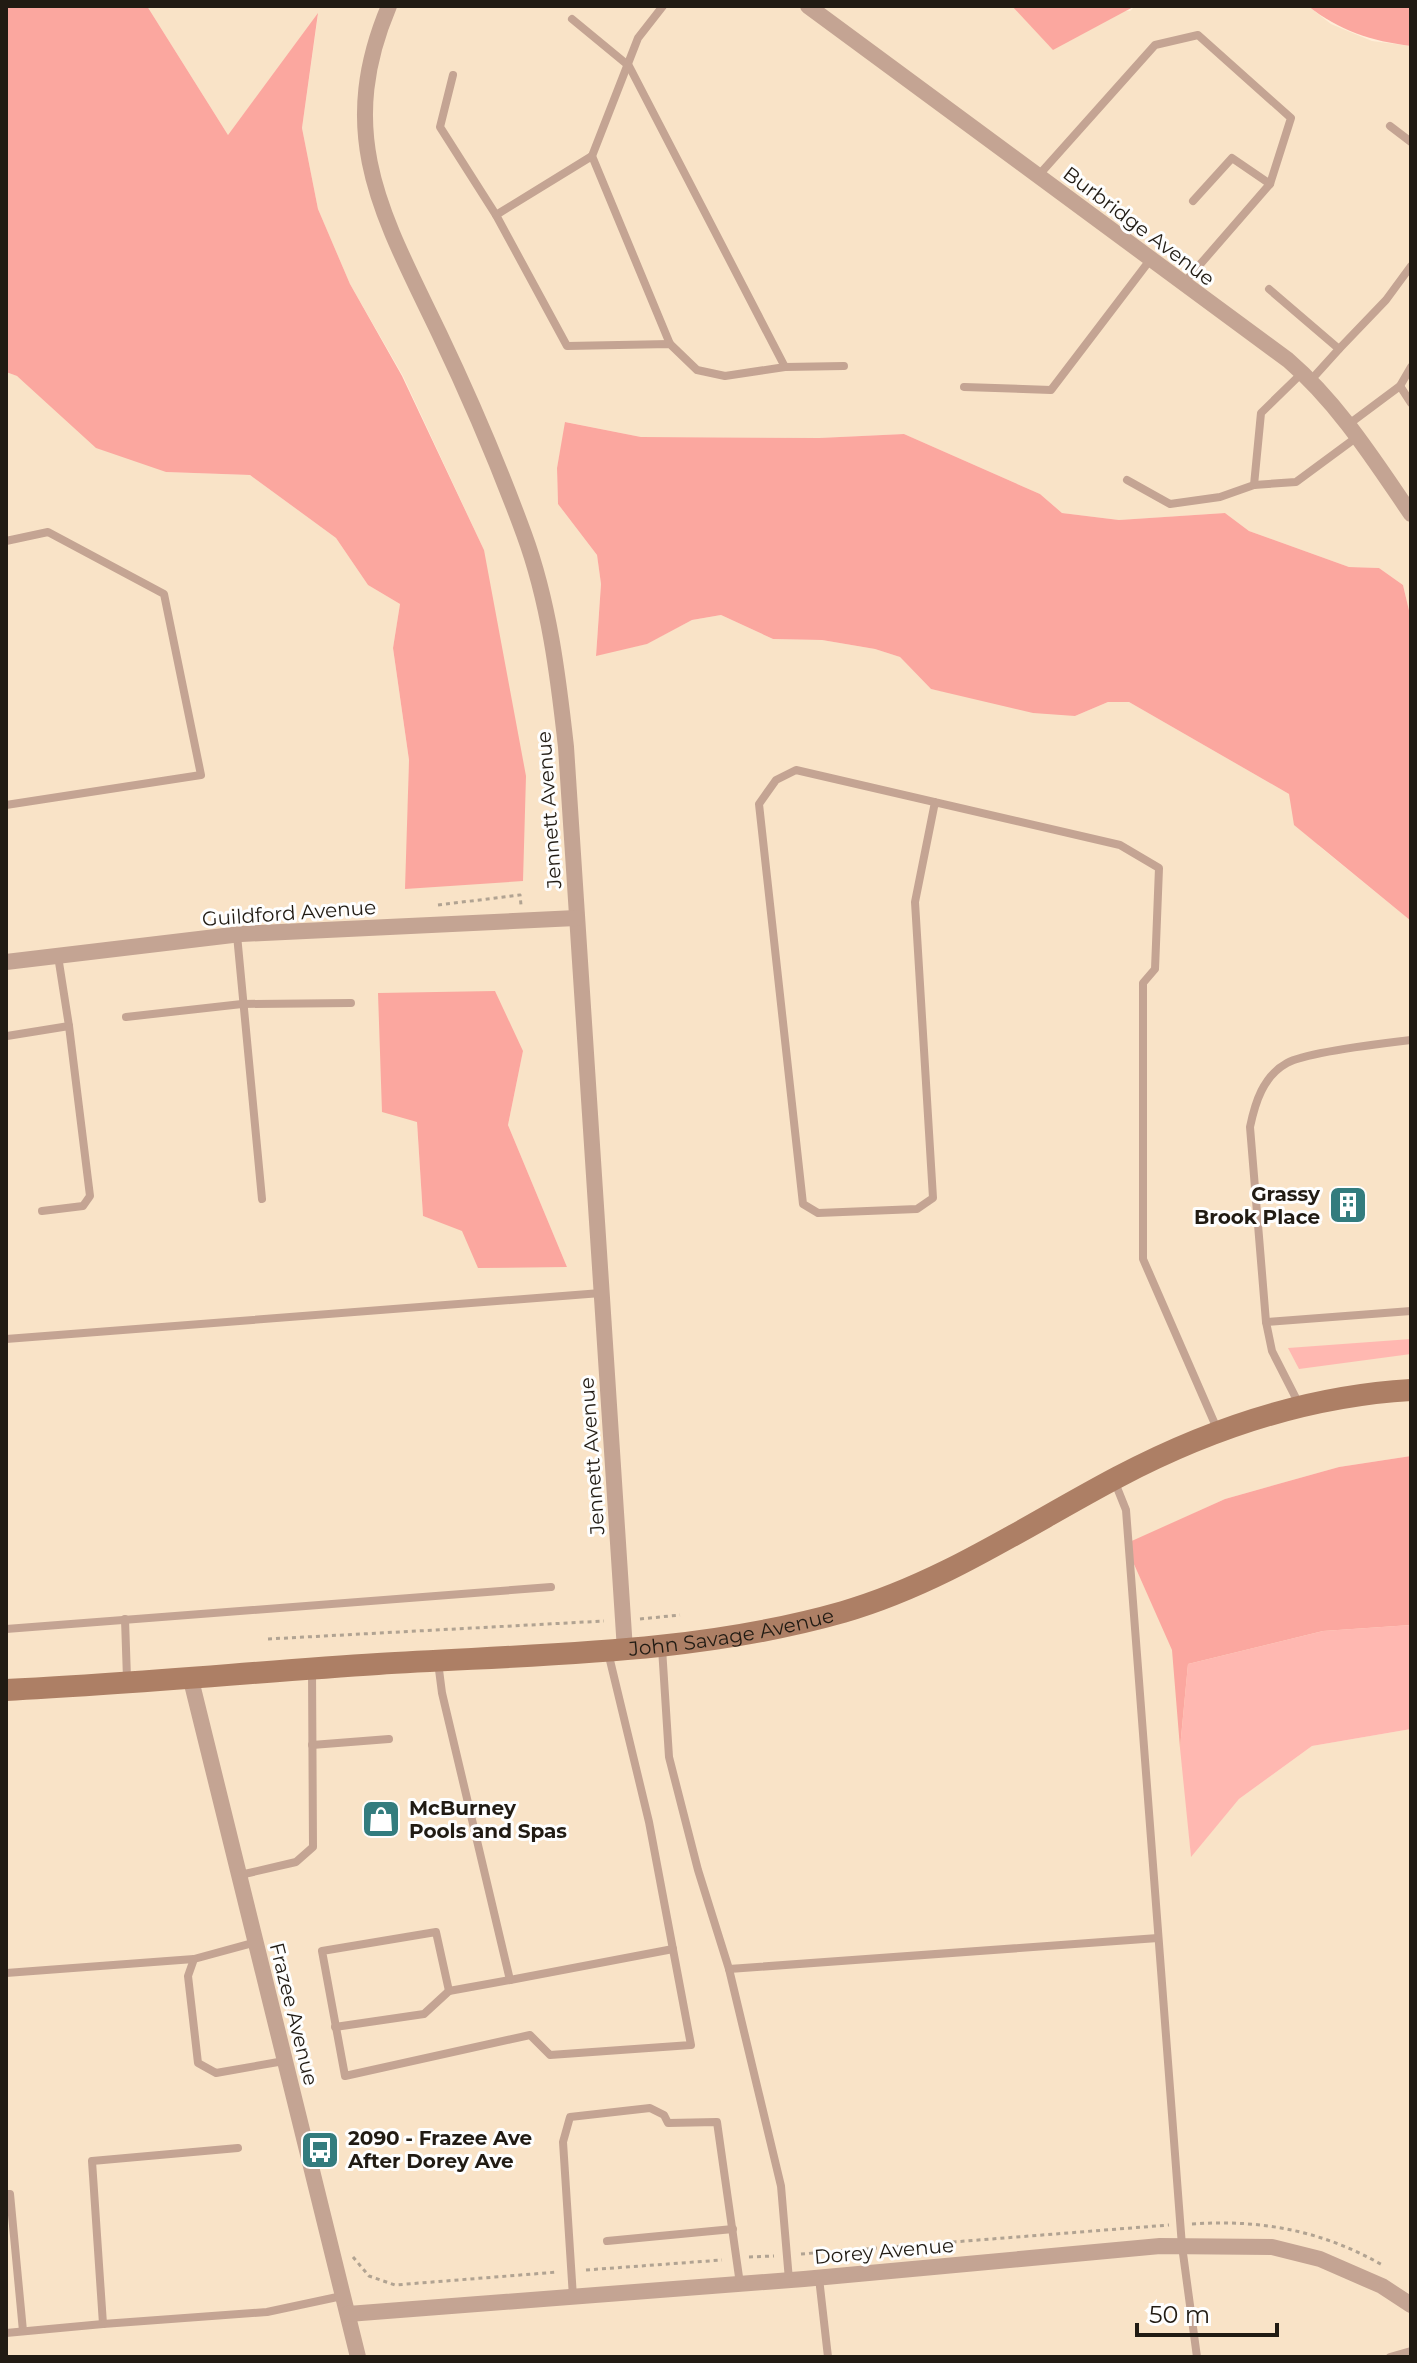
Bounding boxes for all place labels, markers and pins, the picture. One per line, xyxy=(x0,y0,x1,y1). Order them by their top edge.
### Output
place label: Grassy Brook Place xyxy=(1194,1182,1321,1229)
building icon: Grassy Brook Place xyxy=(1327,1184,1369,1226)
place label: McBurney Pools and Spas xyxy=(409,1796,567,1843)
shop icon: McBurney Pools and Spas xyxy=(360,1798,402,1840)
place label: 2090 - Frazee Ave After Dorey Ave xyxy=(347,2126,532,2173)
bus stop icon: 2090 - Frazee Ave After Dorey Ave xyxy=(299,2129,341,2171)

